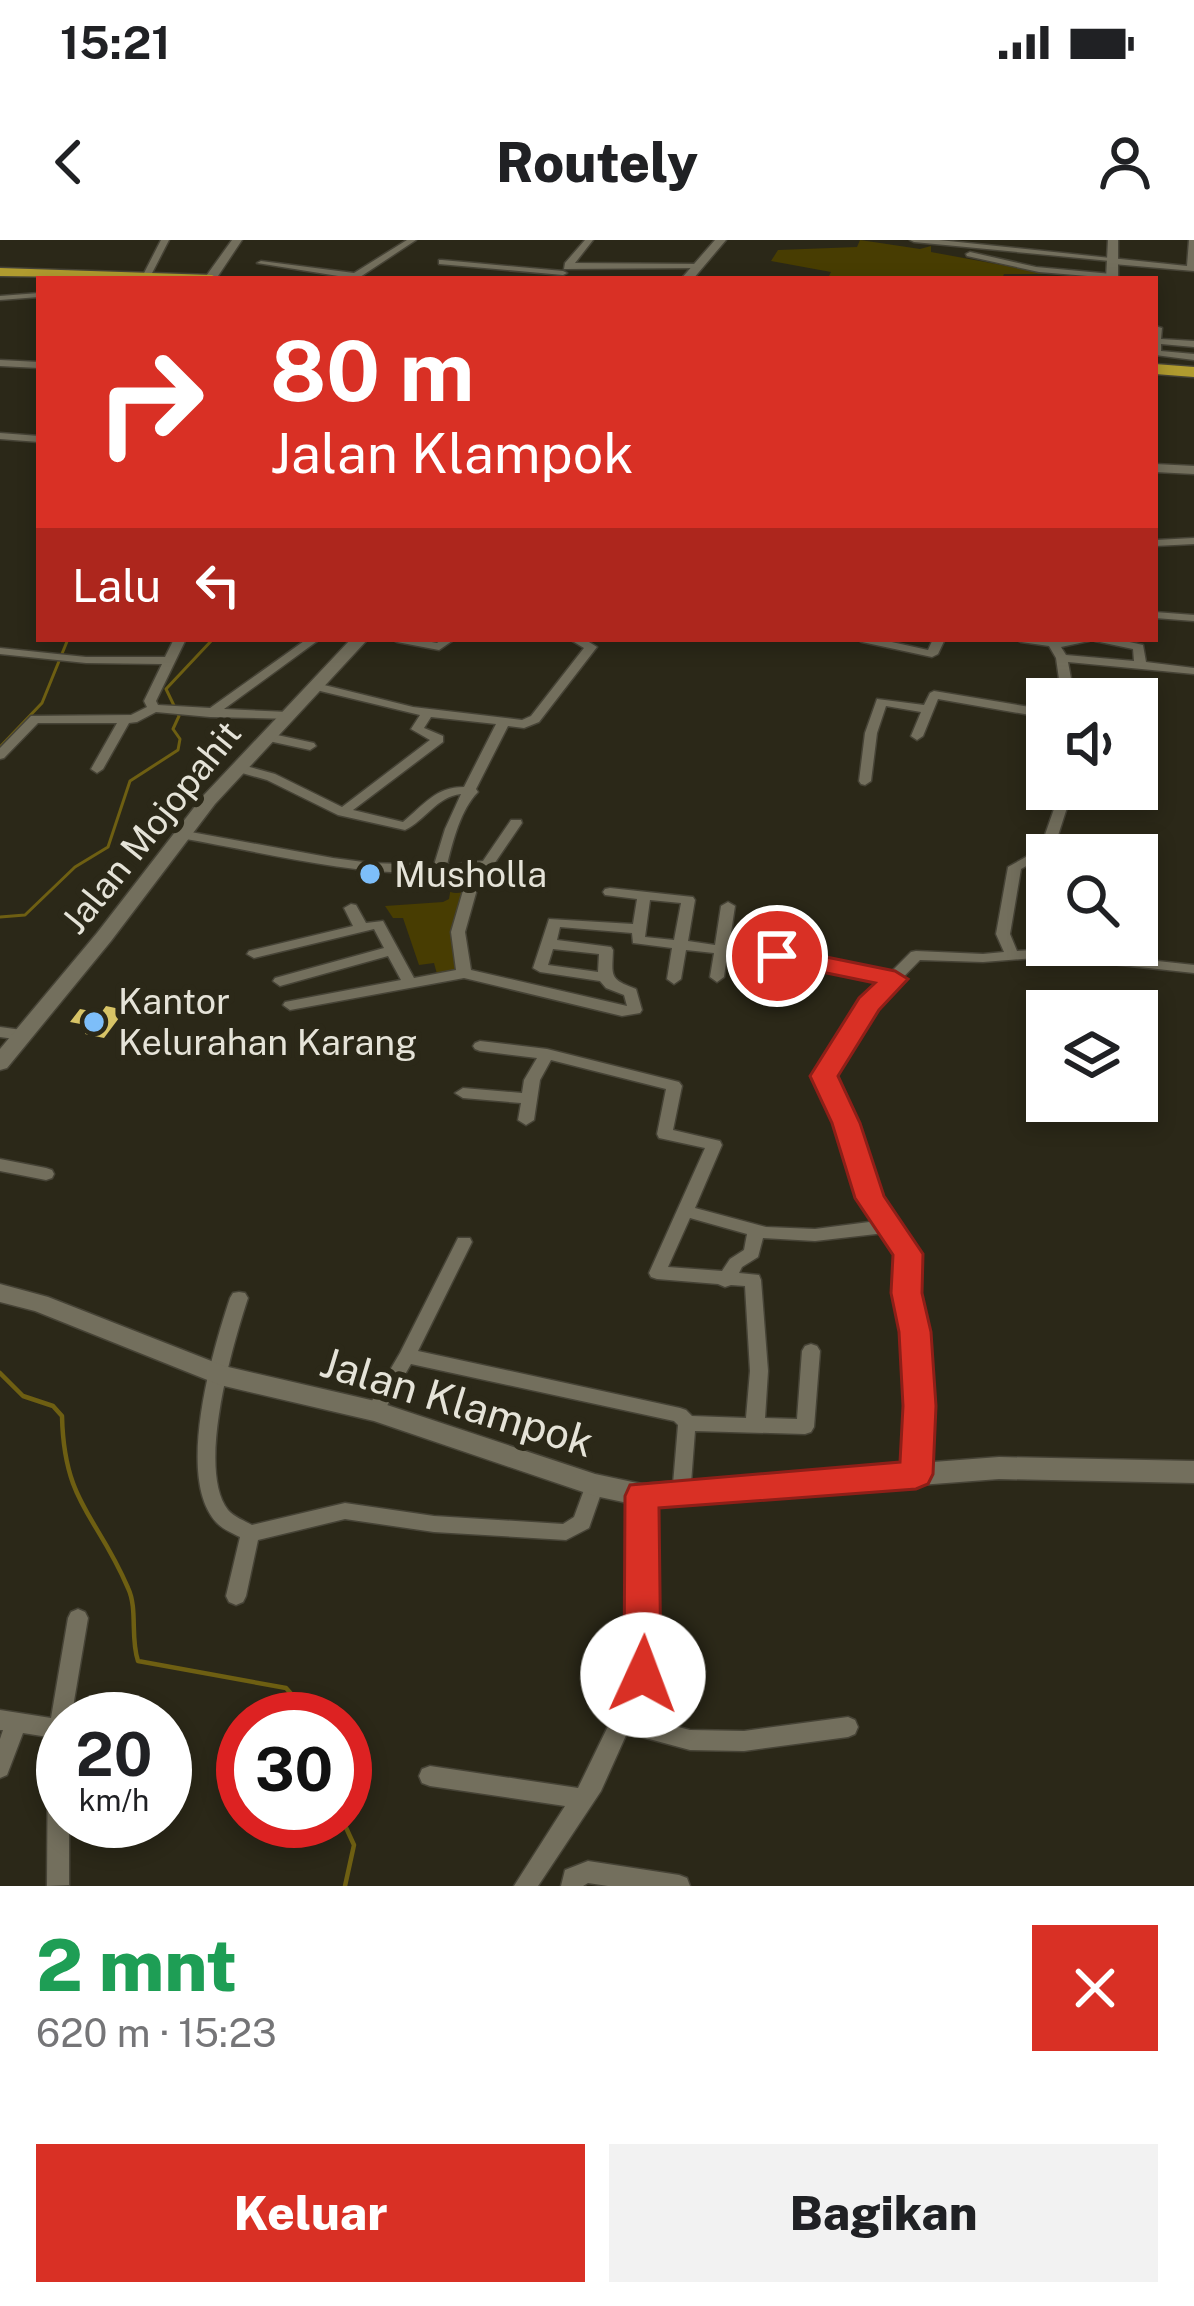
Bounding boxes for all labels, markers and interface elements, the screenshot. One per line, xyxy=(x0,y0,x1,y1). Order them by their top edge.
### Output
text: 15:21 xyxy=(60,16,171,69)
icon: back xyxy=(36,129,102,195)
icon: person xyxy=(1092,129,1158,195)
text: Routely xyxy=(496,131,698,194)
text: 80 m xyxy=(270,321,474,420)
icon: right xyxy=(72,324,228,480)
text: Jalan Klampok xyxy=(270,422,634,485)
icon: left xyxy=(185,552,251,618)
text: Lalu xyxy=(72,559,161,612)
map controls xyxy=(1026,678,1158,1122)
button: sound xyxy=(1026,678,1158,810)
street label: Jalan Mojopahit xyxy=(53,713,249,941)
button: search xyxy=(1026,834,1158,966)
place label: Musholla xyxy=(394,853,547,895)
marker: Musholla xyxy=(357,861,383,887)
pin xyxy=(726,905,828,1007)
icon: arrive xyxy=(744,923,810,989)
place label: Kantor Kelurahan Karang xyxy=(118,980,418,1063)
button: layers xyxy=(1026,990,1158,1122)
marker: Kantor Kelurahan Karang xyxy=(81,1009,107,1035)
street label: Jalan Klampok xyxy=(315,1337,600,1466)
position arrow xyxy=(580,1612,706,1738)
speed limit sign: 30 xyxy=(216,1692,372,1848)
text: 20 xyxy=(76,1719,152,1790)
text: km/h xyxy=(79,1782,149,1818)
text: 2 mnt xyxy=(36,1923,237,2007)
button: close xyxy=(1032,1925,1158,2051)
text: 620 m · 15:23 xyxy=(36,2010,277,2056)
button: Keluar xyxy=(36,2144,585,2282)
button: Bagikan xyxy=(609,2144,1158,2282)

